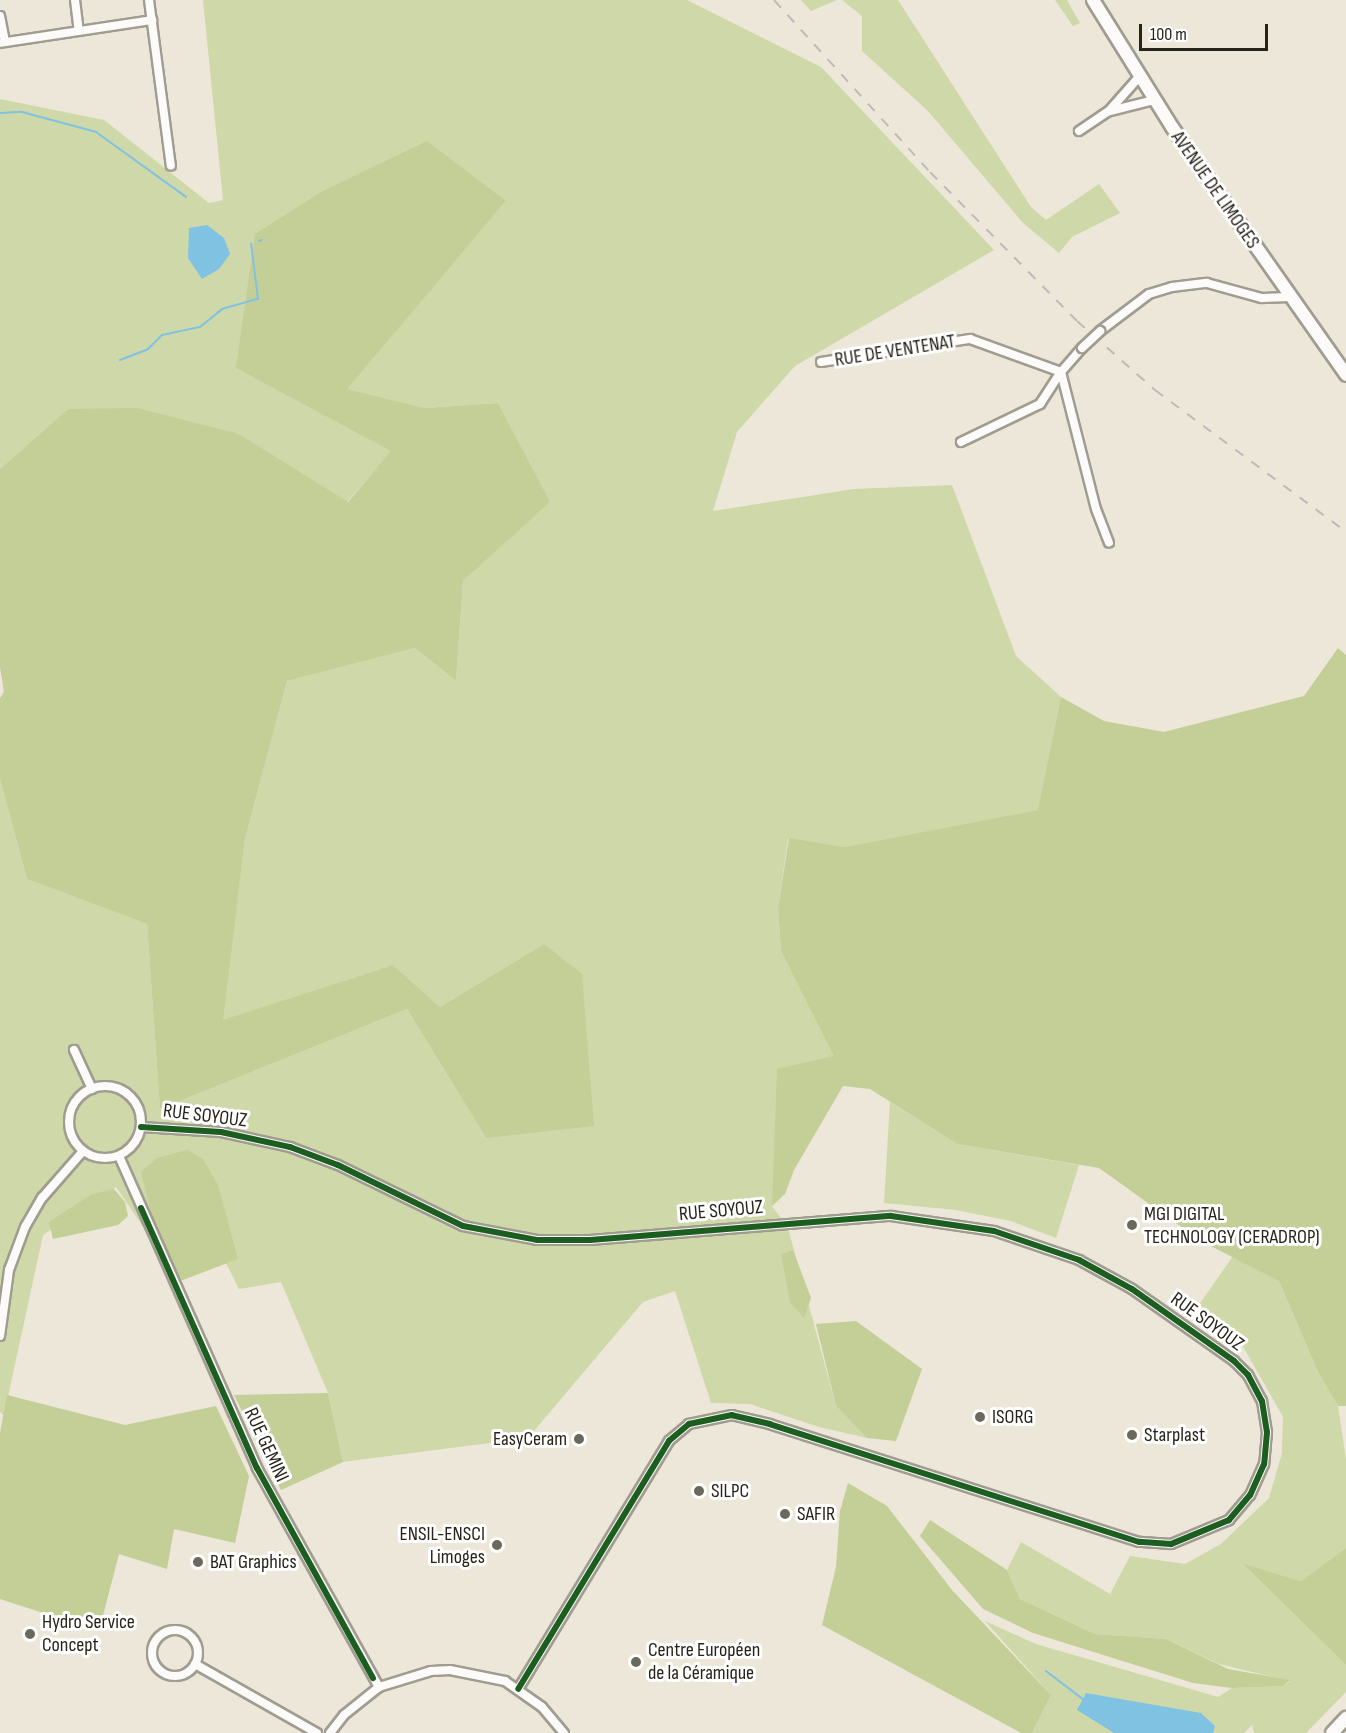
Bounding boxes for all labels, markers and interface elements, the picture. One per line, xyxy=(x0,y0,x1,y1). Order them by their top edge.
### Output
scale bar xyxy=(1142,12,1271,50)
text: 100 m xyxy=(1150,24,1187,45)
street label: AVENUE DE LIMOGES xyxy=(1166,127,1264,253)
street label: RUE DE VENTENAT xyxy=(833,330,957,372)
street label: RUE SOYOUZ xyxy=(162,1099,248,1133)
street label: RUE SOYOUZ xyxy=(678,1195,764,1227)
place label: MGI DIGITAL TECHNOLOGY (CERADROP) xyxy=(1144,1202,1320,1249)
marker: MGI DIGITAL TECHNOLOGY (CERADROP) xyxy=(1125,1218,1139,1232)
street label: RUE SOYOUZ xyxy=(1166,1287,1248,1357)
street label: RUE GEMINI xyxy=(238,1404,294,1486)
place label: ISORG xyxy=(992,1405,1034,1429)
marker: ISORG xyxy=(973,1410,987,1424)
place label: Starplast xyxy=(1144,1423,1205,1447)
place label: EasyCeram xyxy=(493,1427,567,1451)
marker: Starplast xyxy=(1125,1428,1139,1442)
marker: EasyCeram xyxy=(572,1432,586,1446)
place label: SILPC xyxy=(711,1479,749,1503)
marker: SILPC xyxy=(692,1484,706,1498)
place label: SAFIR xyxy=(797,1502,835,1526)
marker: SAFIR xyxy=(778,1507,792,1521)
place label: ENSIL-ENSCI Limoges xyxy=(399,1522,485,1569)
marker: ENSIL-ENSCI Limoges xyxy=(490,1538,504,1552)
place label: BAT Graphics xyxy=(210,1550,297,1574)
marker: BAT Graphics xyxy=(191,1555,205,1569)
place label: Hydro Service Concept xyxy=(42,1610,135,1657)
marker: Hydro Service Concept xyxy=(23,1627,37,1641)
place label: Centre Européen de la Céramique xyxy=(648,1638,760,1685)
marker: Centre Européen de la Céramique xyxy=(629,1655,643,1669)

